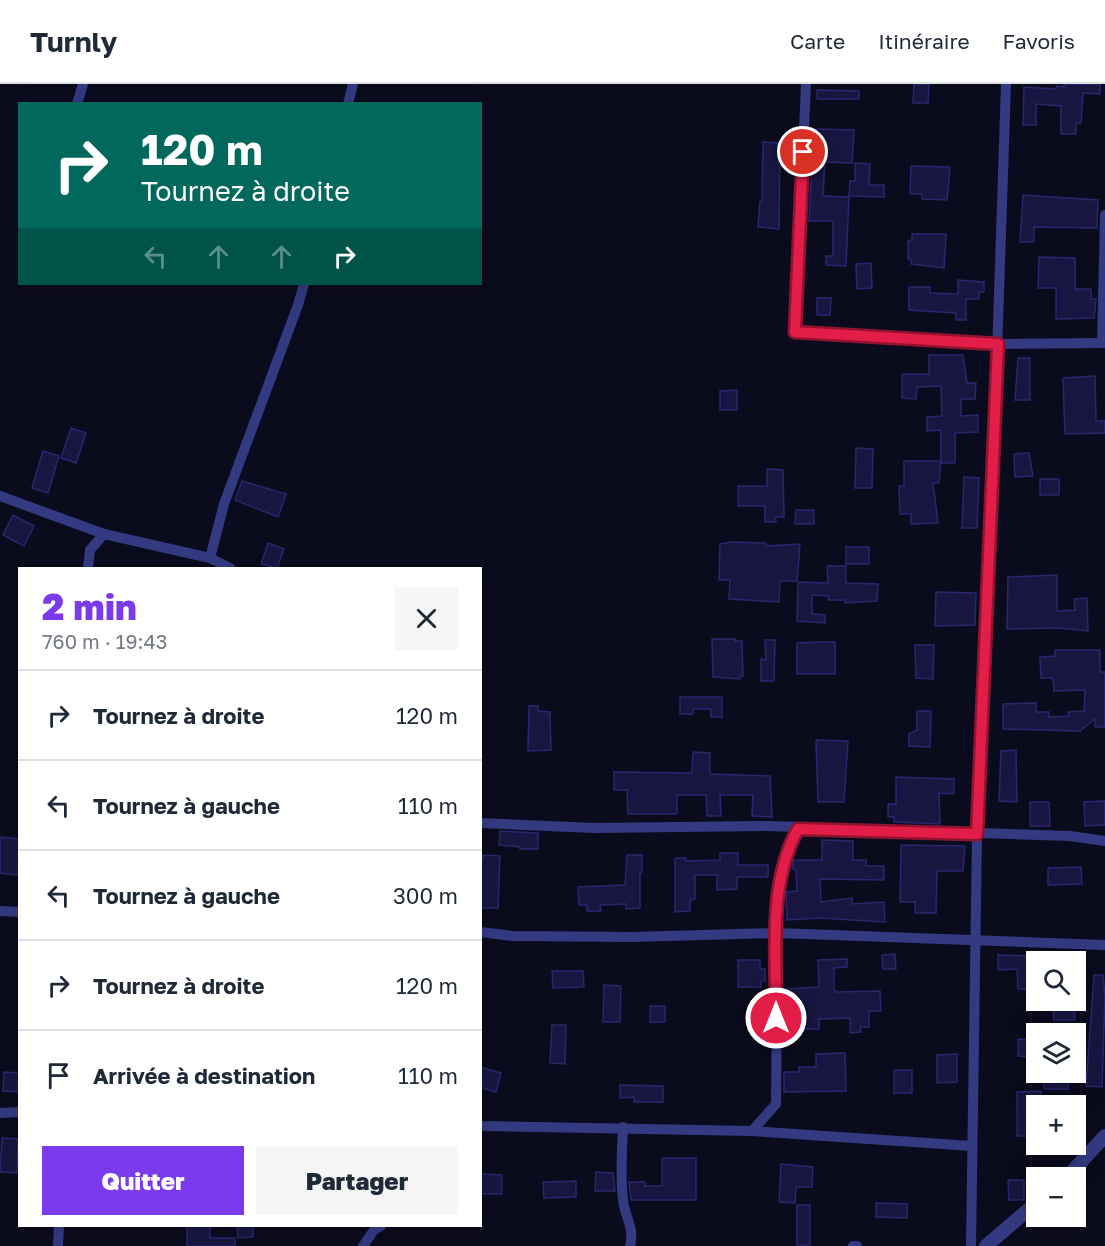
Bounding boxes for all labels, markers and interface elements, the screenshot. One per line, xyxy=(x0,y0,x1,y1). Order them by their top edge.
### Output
text: Turnly xyxy=(30,25,117,58)
text: Carte xyxy=(790,28,845,54)
text: Itinéraire xyxy=(878,28,970,54)
text: Favoris xyxy=(1003,28,1075,54)
text: 120 m xyxy=(141,124,263,174)
icon: right xyxy=(42,126,120,204)
pin xyxy=(777,126,828,177)
icon: arrive xyxy=(786,135,819,168)
text: Tournez à droite xyxy=(141,175,350,207)
icon: left xyxy=(139,240,172,273)
icon: ahead xyxy=(202,240,235,273)
icon: ahead xyxy=(265,240,298,273)
icon: right xyxy=(328,240,361,273)
text: 2 min xyxy=(42,585,137,628)
button: close xyxy=(395,587,458,650)
text: 760 m · 19:43 xyxy=(42,629,168,653)
icon: right xyxy=(42,699,75,732)
text: Tournez à droite xyxy=(93,702,264,729)
text: 120 m xyxy=(396,702,458,729)
icon: left xyxy=(42,789,75,822)
text: Tournez à gauche xyxy=(93,792,280,819)
text: 110 m xyxy=(398,792,458,819)
icon: left xyxy=(42,879,75,912)
text: Tournez à gauche xyxy=(93,882,280,909)
text: 300 m xyxy=(393,882,458,909)
map controls xyxy=(1026,951,1086,1227)
button: search xyxy=(1026,951,1086,1011)
icon: right xyxy=(42,969,75,1002)
text: Tournez à droite xyxy=(93,972,264,999)
text: 120 m xyxy=(396,972,458,999)
position arrow xyxy=(744,986,808,1050)
button: layers xyxy=(1026,1023,1086,1083)
icon: arrive xyxy=(42,1059,75,1092)
text: Arrivée à destination xyxy=(93,1062,315,1089)
text: 110 m xyxy=(398,1062,458,1089)
button: + xyxy=(1026,1095,1086,1155)
button: Quitter xyxy=(42,1146,244,1215)
button: Partager xyxy=(256,1146,458,1215)
button: − xyxy=(1026,1167,1086,1227)

